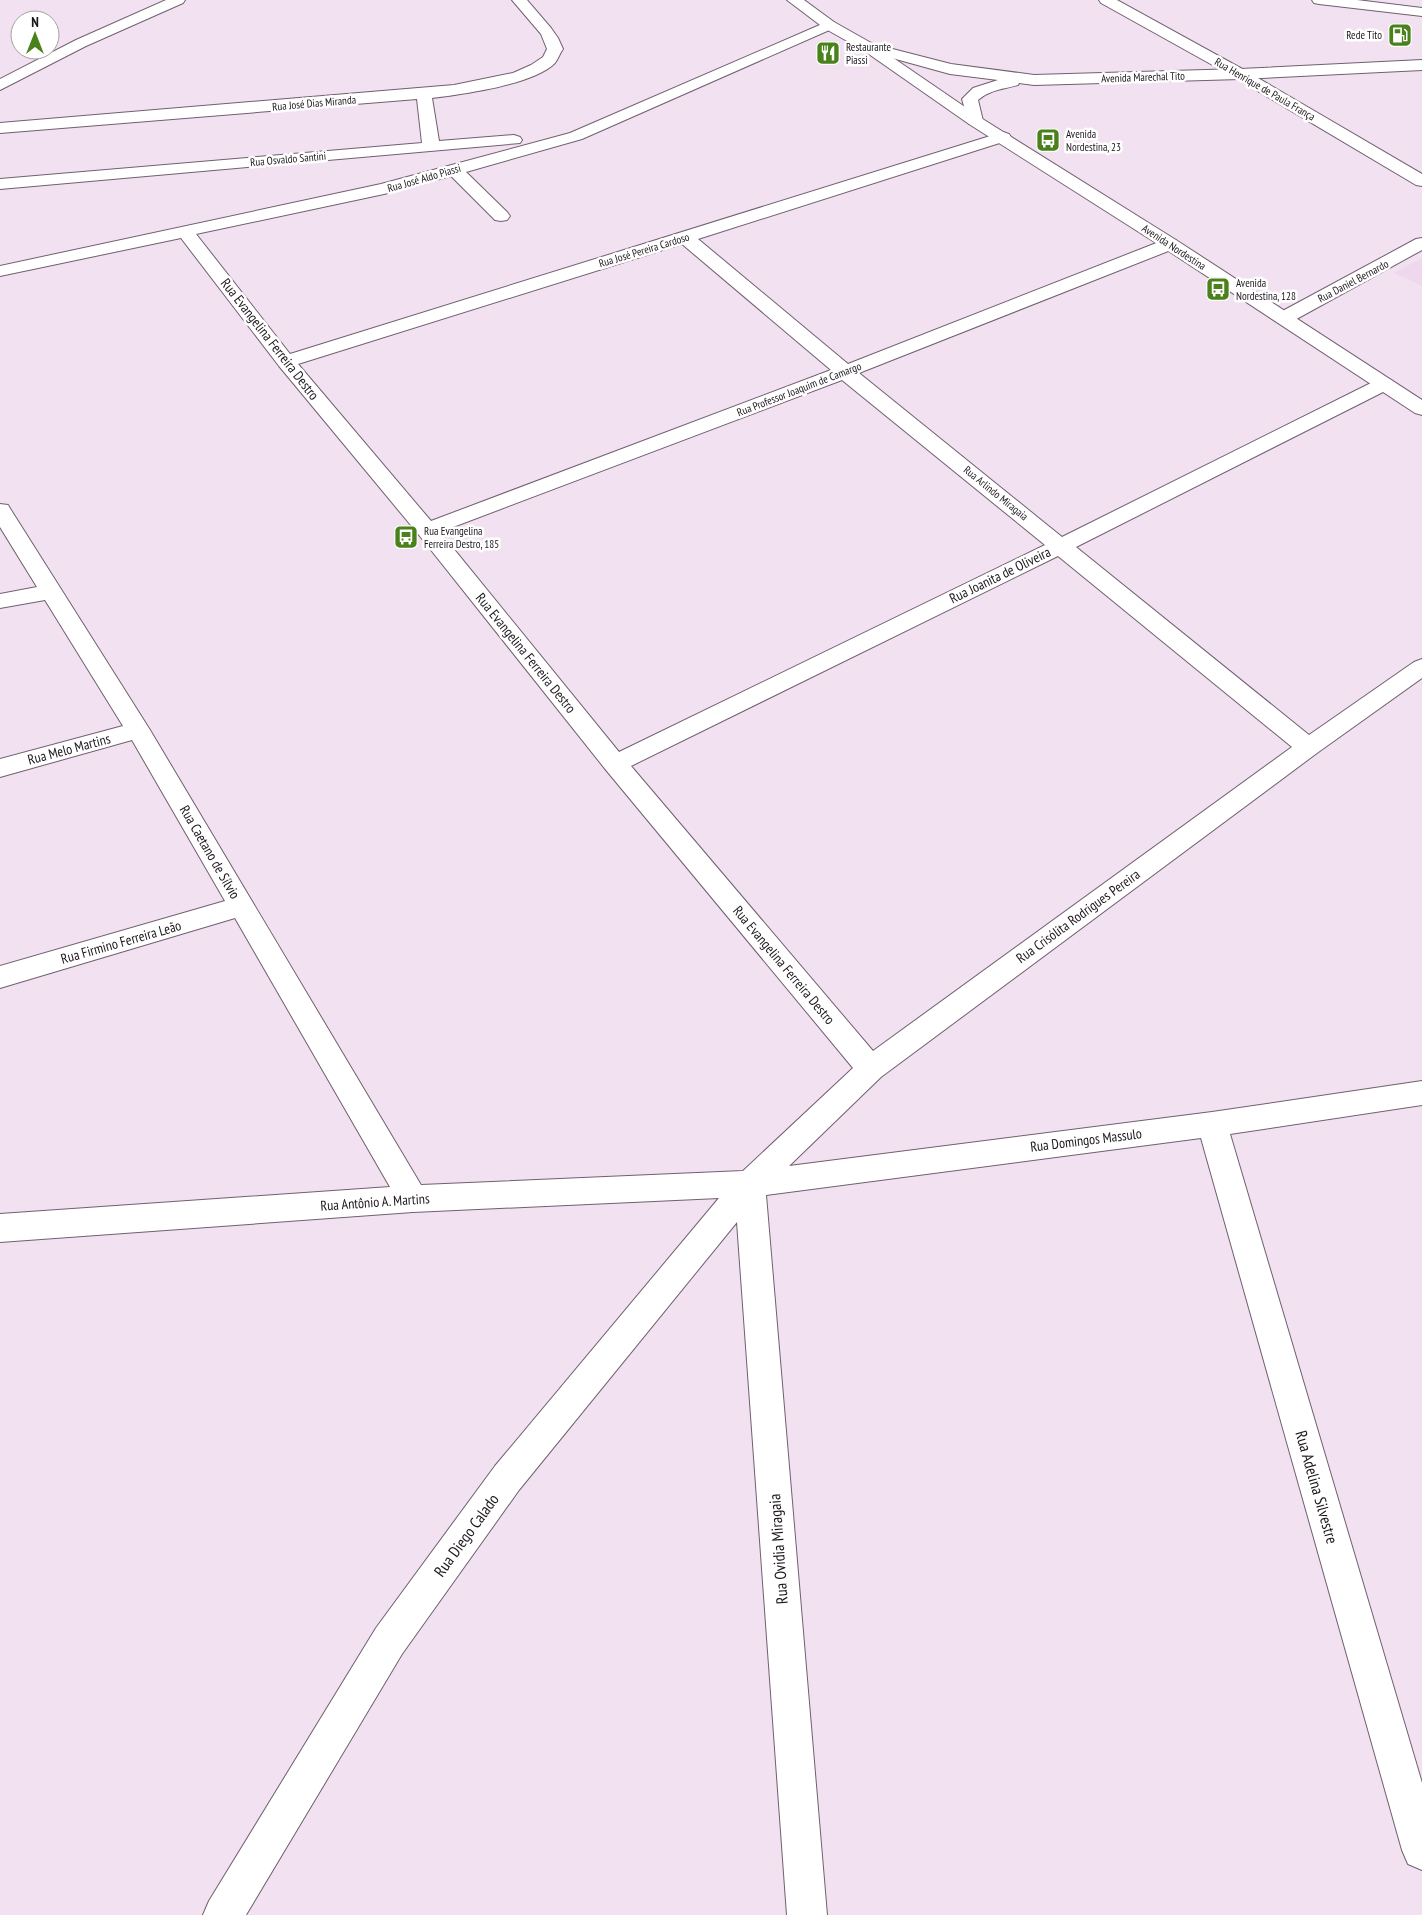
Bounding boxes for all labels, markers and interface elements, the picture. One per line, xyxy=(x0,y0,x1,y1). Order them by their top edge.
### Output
north arrow xyxy=(10,10,60,60)
text: N xyxy=(31,13,39,31)
fuel station icon: Rede Tito xyxy=(1387,22,1413,48)
place label: Rede Tito xyxy=(1346,28,1382,42)
restaurant icon: Restaurante Piassi xyxy=(815,40,841,66)
place label: Restaurante Piassi xyxy=(846,40,891,67)
street label: Rua Henrique de Paula França xyxy=(1212,55,1318,123)
street label: Avenida Marechal Tito xyxy=(1101,69,1185,85)
street label: Rua José Dias Miranda xyxy=(271,92,357,114)
bus stop icon: Avenida Nordestina, 23 xyxy=(1035,127,1061,153)
place label: Avenida Nordestina, 23 xyxy=(1066,127,1121,154)
street label: Rua Osvaldo Santini xyxy=(249,149,327,169)
street label: Rua José Aldo Piassi xyxy=(386,161,462,195)
street label: Avenida Nordestina xyxy=(1139,221,1209,273)
street label: Rua José Pereira Cardoso xyxy=(597,229,691,270)
street label: Rua Daniel Bernardo xyxy=(1315,256,1391,306)
street label: Rua Evangelina Ferreira Destro xyxy=(217,275,323,403)
bus stop icon: Avenida Nordestina, 128 xyxy=(1205,276,1231,302)
place label: Avenida Nordestina, 128 xyxy=(1236,276,1296,303)
street label: Rua Professor Joaquim de Camargo xyxy=(735,359,863,419)
street label: Rua Arlindo Miragaia xyxy=(961,463,1031,523)
bus stop icon: Rua Evangelina Ferreira Destro, 185 xyxy=(393,524,419,550)
place label: Rua Evangelina Ferreira Destro, 185 xyxy=(424,524,499,551)
street label: Rua Joanita de Oliveira xyxy=(946,543,1054,607)
street label: Rua Evangelina Ferreira Destro xyxy=(472,589,580,717)
street label: Rua Melo Martins xyxy=(26,729,113,769)
street label: Rua Caetano de Sílvio xyxy=(176,802,244,902)
street label: Rua Crisólita Rodrigues Pereira xyxy=(1013,865,1143,967)
street label: Rua Evangelina Ferreira Destro xyxy=(729,902,839,1028)
street label: Rua Firmino Ferreira Leão xyxy=(59,916,183,968)
street label: Rua Domingos Massulo xyxy=(1029,1124,1143,1156)
street label: Rua Antônio A. Martins xyxy=(320,1189,430,1215)
street label: Rua Adelina Silvestre xyxy=(1291,1428,1343,1546)
street label: Rua Diego Calado xyxy=(429,1490,503,1580)
street label: Rua Ovidia Miragaia xyxy=(764,1493,792,1605)

